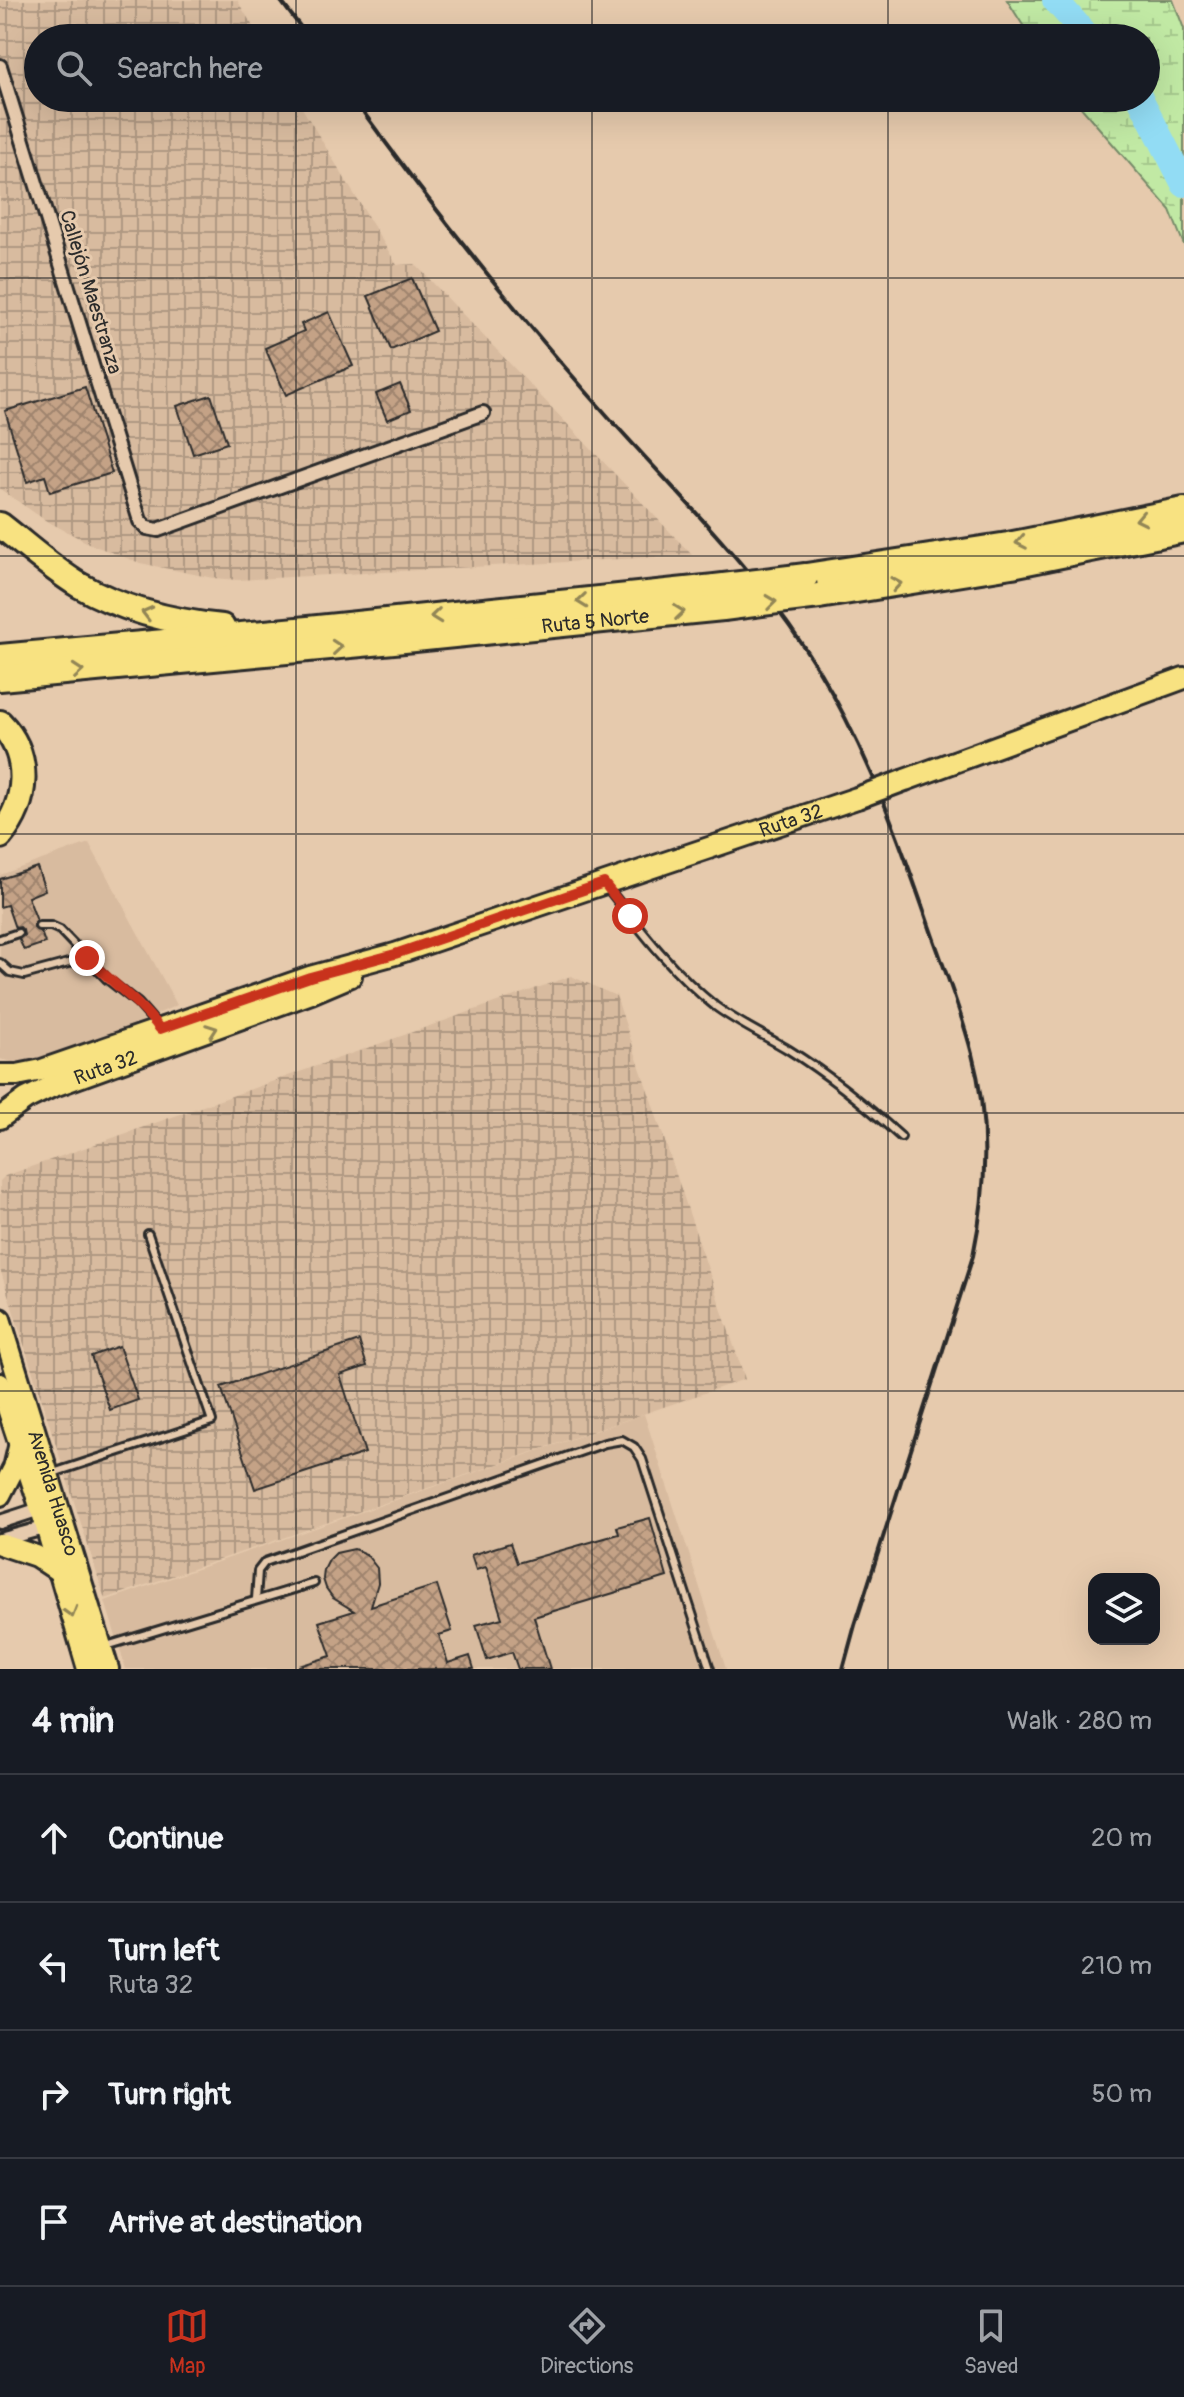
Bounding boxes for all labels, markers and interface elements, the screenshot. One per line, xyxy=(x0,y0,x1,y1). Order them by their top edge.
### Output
search box xyxy=(24,24,1160,112)
icon: search xyxy=(52,46,96,90)
text: Search here xyxy=(116,50,263,87)
street label: Callejón Maestranza xyxy=(54,207,128,377)
one-way arrow xyxy=(1134,509,1148,526)
one-way arrow xyxy=(1014,533,1028,550)
one-way arrow xyxy=(889,576,902,593)
one-way arrow xyxy=(575,592,588,609)
one-way arrow xyxy=(765,593,778,610)
street label: Ruta 5 Norte xyxy=(540,603,650,639)
one-way arrow xyxy=(673,604,686,621)
one-way arrow xyxy=(141,606,155,623)
one-way arrow xyxy=(429,607,442,624)
one-way arrow xyxy=(330,638,343,655)
one-way arrow xyxy=(72,663,85,680)
street label: Ruta 32 xyxy=(756,798,826,843)
route start xyxy=(612,898,648,934)
route end xyxy=(69,940,105,976)
one-way arrow xyxy=(204,1023,218,1039)
street label: Ruta 32 xyxy=(70,1044,141,1090)
street label: Avenida Huasco xyxy=(22,1427,85,1559)
map controls xyxy=(1088,1573,1160,1645)
button: layers xyxy=(1088,1573,1160,1645)
one-way arrow xyxy=(62,1605,78,1619)
text: 4 min xyxy=(32,1700,114,1743)
text: Walk · 280 m xyxy=(1007,1705,1152,1737)
icon: ahead xyxy=(32,1816,76,1860)
text: Continue xyxy=(108,1820,223,1857)
text: 20 m xyxy=(1091,1822,1152,1854)
text: Turn left xyxy=(108,1932,219,1969)
icon: left xyxy=(32,1944,76,1988)
text: 210 m xyxy=(1081,1950,1152,1982)
text: Ruta 32 xyxy=(108,1969,193,2001)
icon: right xyxy=(32,2072,76,2116)
text: Turn right xyxy=(108,2076,231,2113)
text: 50 m xyxy=(1091,2078,1152,2110)
icon: arrive xyxy=(32,2200,76,2244)
text: Arrive at destination xyxy=(108,2204,362,2241)
tab: Map xyxy=(165,2304,209,2380)
tab: Directions xyxy=(540,2304,633,2380)
tab: Saved xyxy=(964,2304,1019,2380)

